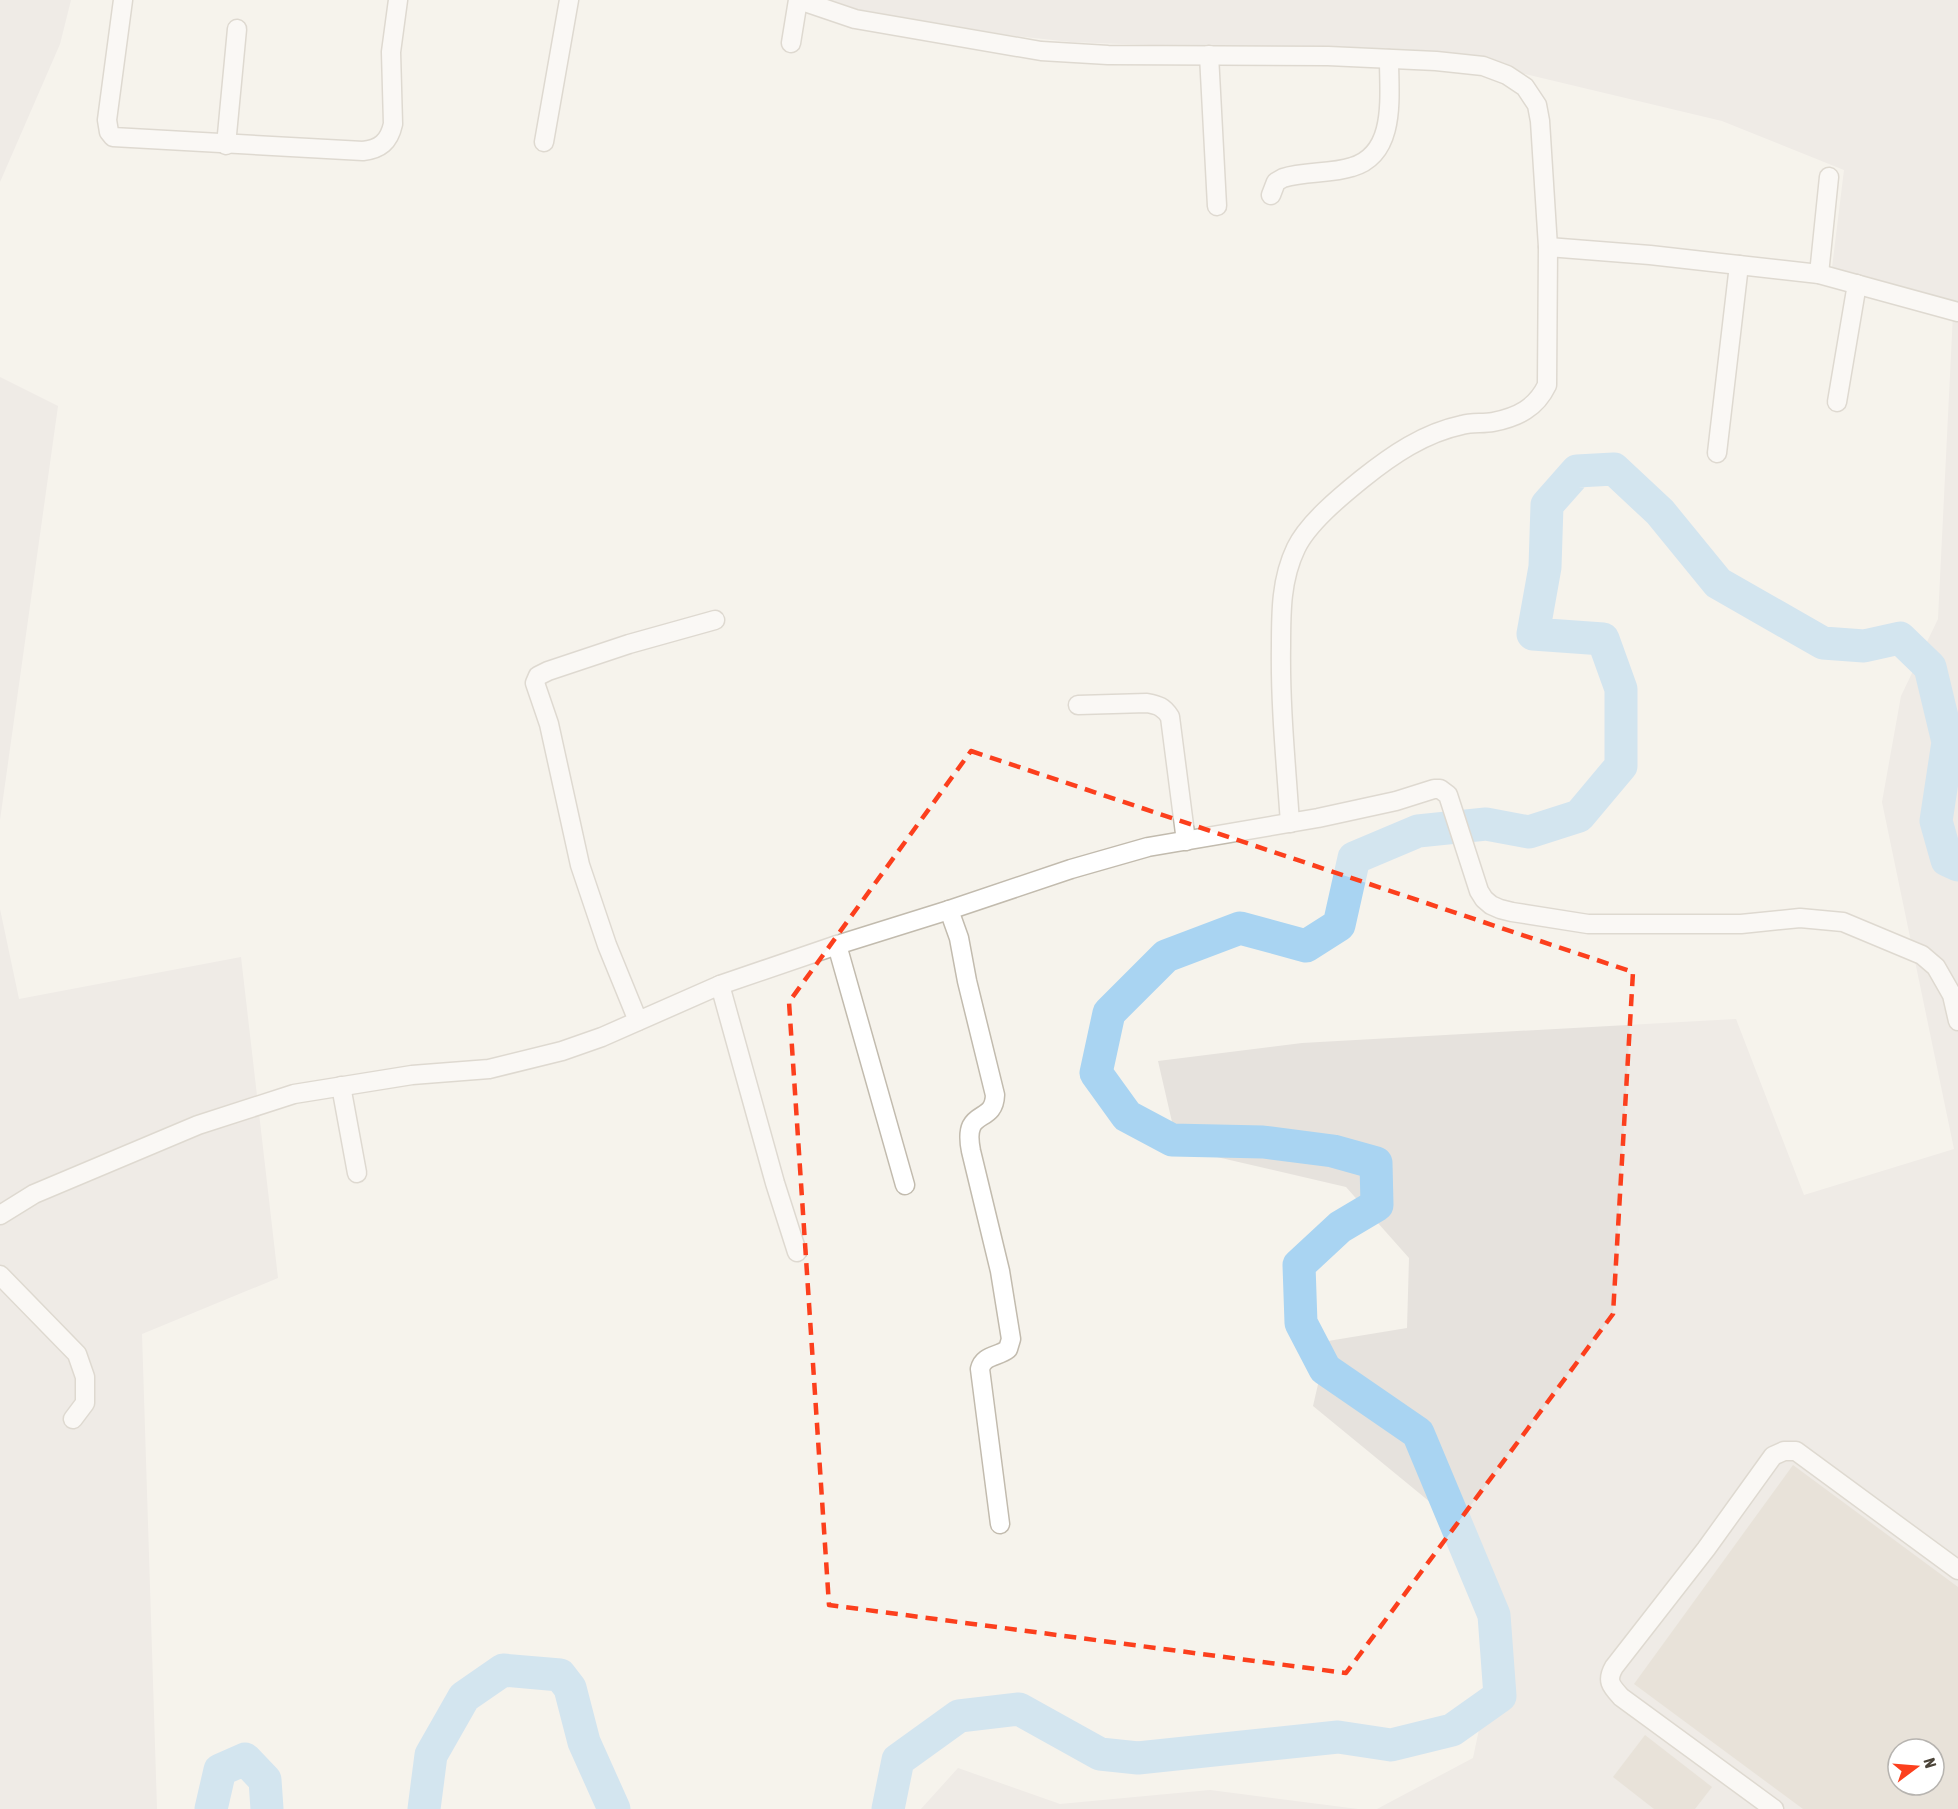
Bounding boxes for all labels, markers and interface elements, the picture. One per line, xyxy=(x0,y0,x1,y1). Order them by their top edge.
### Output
north arrow xyxy=(1886,1737,1946,1797)
text: N xyxy=(1920,1756,1940,1770)

